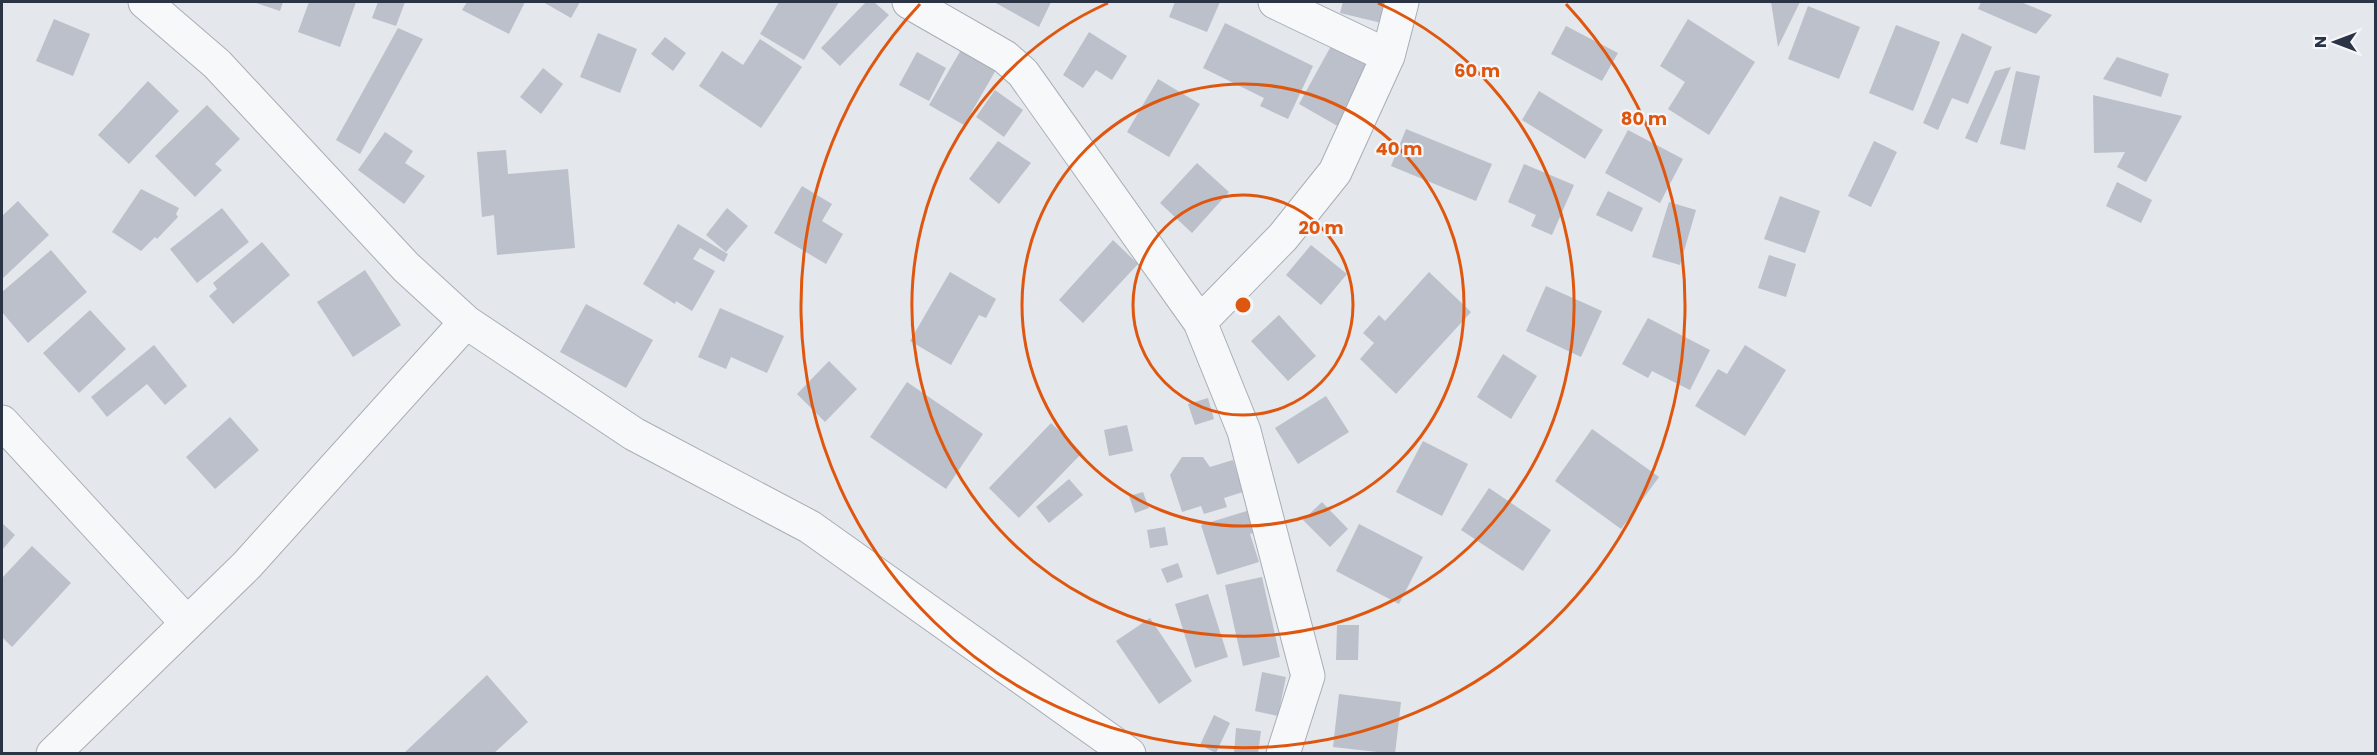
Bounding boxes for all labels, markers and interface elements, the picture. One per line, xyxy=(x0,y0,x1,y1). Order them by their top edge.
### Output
north arrow xyxy=(2305,12,2365,72)
text: N xyxy=(2309,36,2332,48)
text: 60 m xyxy=(1454,58,1500,83)
text: 80 m xyxy=(1621,106,1667,131)
text: 40 m xyxy=(1376,136,1422,161)
text: 20 m xyxy=(1299,215,1343,240)
centre of rings xyxy=(1233,295,1253,315)

